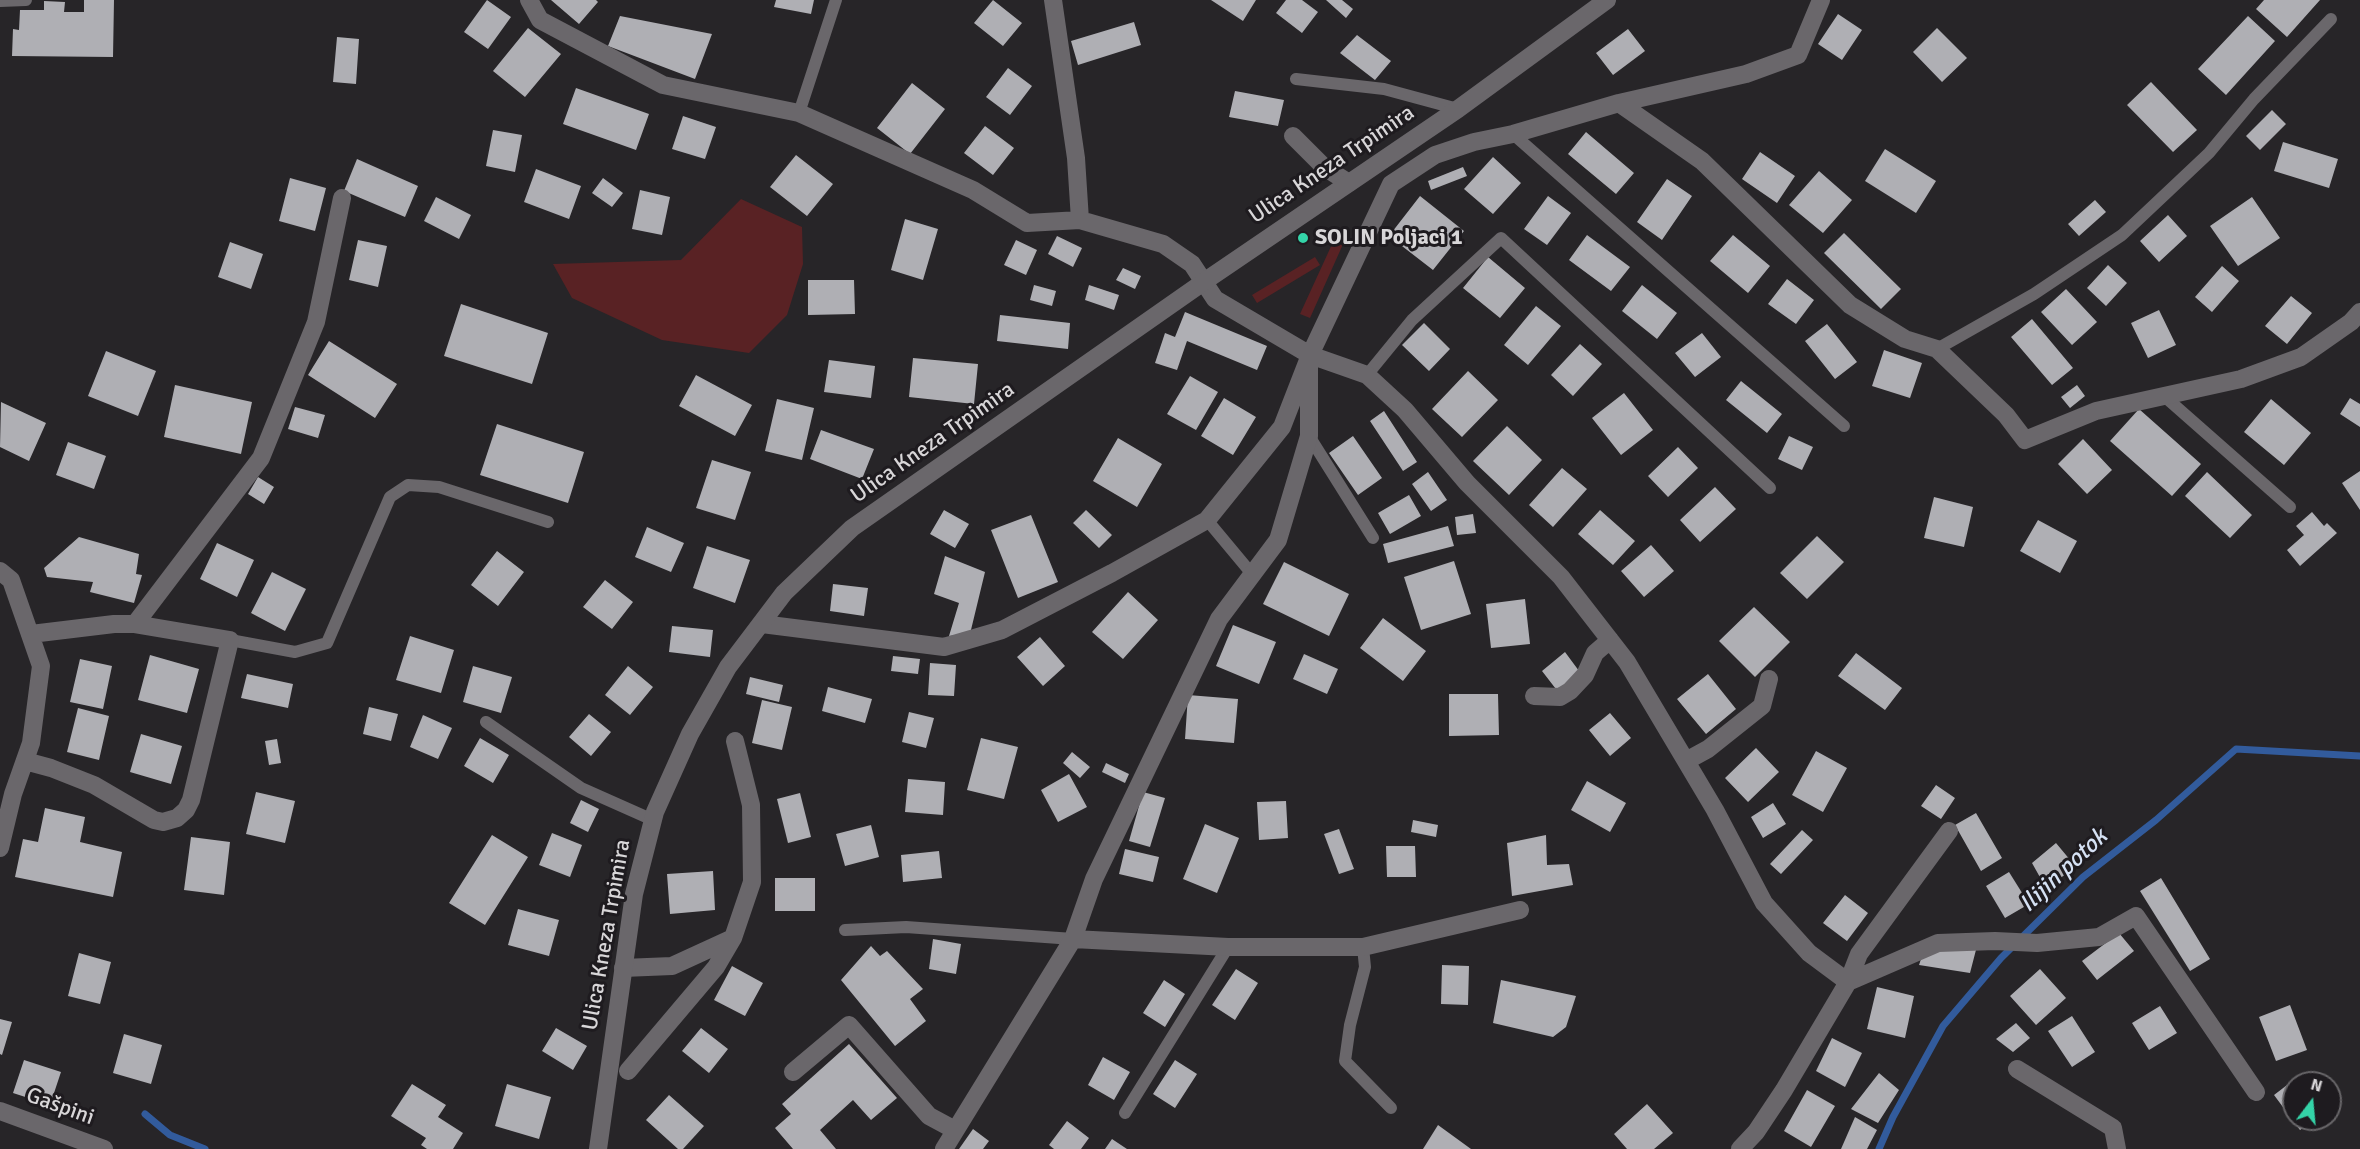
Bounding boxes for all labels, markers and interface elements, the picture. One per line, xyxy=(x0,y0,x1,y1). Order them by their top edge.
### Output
street label: Ulica Kneza Trpimira xyxy=(1244,100,1420,230)
place label: SOLIN Poljaci 1 xyxy=(1315,225,1463,251)
marker: SOLIN Poljaci 1 xyxy=(1296,231,1310,245)
street label: Ulica Kneza Trpimira xyxy=(846,377,1020,509)
water label: Ilijin potok xyxy=(2014,823,2114,919)
street label: Ulica Kneza Trpimira xyxy=(577,837,637,1033)
north arrow xyxy=(2282,1071,2342,1131)
text: N xyxy=(2308,1074,2325,1097)
street label: Gašpini xyxy=(22,1083,98,1131)

